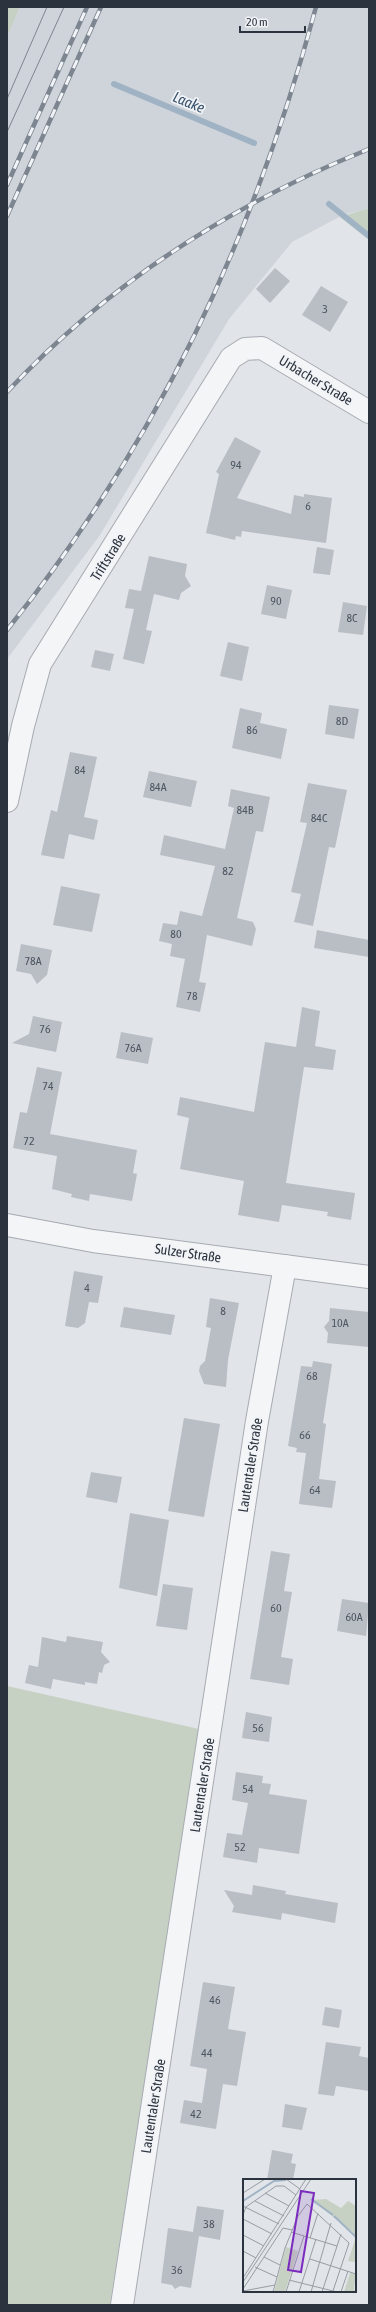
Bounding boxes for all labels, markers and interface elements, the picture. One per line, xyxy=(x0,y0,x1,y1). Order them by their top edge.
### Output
scale bar xyxy=(240,8,305,34)
text: 20 m xyxy=(246,15,268,29)
water label: Laake xyxy=(171,88,208,116)
house number: 3 xyxy=(322,302,328,316)
street label: Urbacher Straße xyxy=(276,352,356,408)
house number: 94 xyxy=(230,458,242,472)
house number: 6 xyxy=(305,499,311,513)
street label: Triftstraße xyxy=(87,530,129,584)
house number: 90 xyxy=(270,594,282,608)
house number: 8C xyxy=(346,611,358,625)
house number: 8D xyxy=(336,714,348,728)
house number: 86 xyxy=(246,723,258,737)
house number: 84 xyxy=(74,763,86,777)
house number: 84A xyxy=(149,780,167,794)
house number: 84B xyxy=(237,803,254,817)
house number: 84C xyxy=(311,811,328,825)
house number: 82 xyxy=(222,864,234,878)
house number: 80 xyxy=(170,927,182,941)
house number: 78A xyxy=(24,954,42,968)
house number: 78 xyxy=(186,989,198,1003)
house number: 76 xyxy=(39,1022,51,1036)
house number: 76A xyxy=(124,1041,142,1055)
house number: 74 xyxy=(42,1079,54,1093)
house number: 72 xyxy=(23,1134,35,1148)
street label: Sulzer Straße xyxy=(154,1240,222,1266)
house number: 4 xyxy=(84,1281,90,1295)
house number: 8 xyxy=(220,1304,226,1318)
house number: 10A xyxy=(331,1316,349,1330)
house number: 68 xyxy=(306,1369,318,1383)
street label: Lautentaler Straße xyxy=(235,1417,265,1513)
house number: 66 xyxy=(299,1428,311,1442)
house number: 64 xyxy=(309,1483,321,1497)
house number: 60 xyxy=(270,1601,282,1615)
house number: 60A xyxy=(345,1610,363,1624)
house number: 56 xyxy=(252,1721,264,1735)
street label: Lautentaler Straße xyxy=(187,1737,217,1833)
house number: 54 xyxy=(242,1782,254,1796)
house number: 52 xyxy=(234,1840,246,1854)
house number: 46 xyxy=(209,1993,221,2007)
house number: 44 xyxy=(201,2046,213,2060)
street label: Lautentaler Straße xyxy=(138,2058,168,2154)
house number: 42 xyxy=(190,2107,202,2121)
inset map xyxy=(243,2179,356,2292)
house number: 38 xyxy=(203,2217,215,2231)
house number: 36 xyxy=(171,2263,183,2277)

